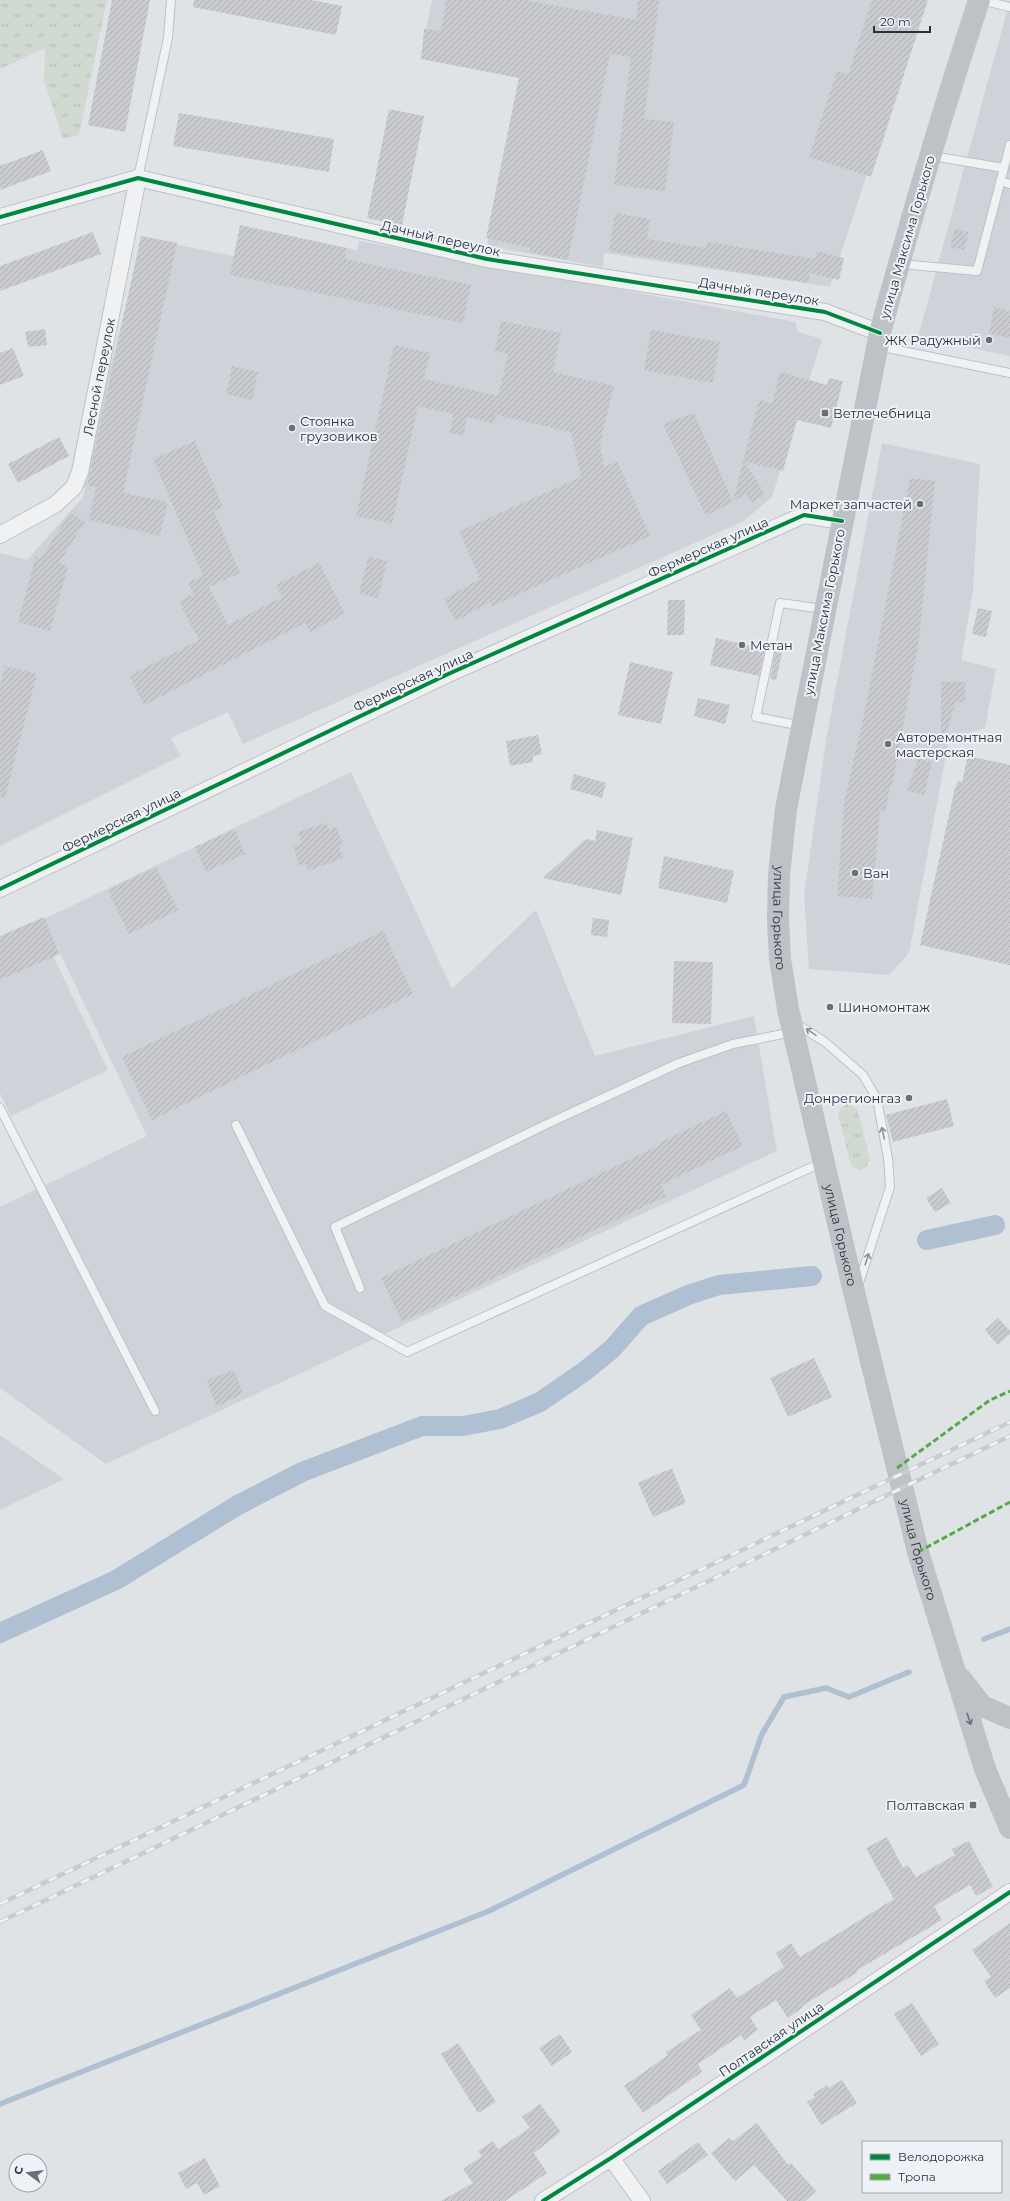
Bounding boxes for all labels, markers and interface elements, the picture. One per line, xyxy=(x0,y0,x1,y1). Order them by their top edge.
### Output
scale bar xyxy=(874,8,930,34)
text: 20 m xyxy=(880,14,911,29)
street label: улица Максима Горького xyxy=(876,154,938,321)
street label: Дачный переулок xyxy=(380,217,502,260)
street label: Дачный переулок xyxy=(698,274,821,308)
street label: Лесной переулок xyxy=(79,316,118,437)
place label: ЖК Радужный xyxy=(885,332,981,348)
marker: ЖК Радужный xyxy=(984,335,994,345)
place label: Ветлечебница xyxy=(833,405,931,421)
marker: Ветлечебница xyxy=(820,408,830,418)
place label: Стоянка грузовиков xyxy=(300,413,378,444)
marker: Стоянка грузовиков xyxy=(287,423,297,433)
place label: Маркет запчастей xyxy=(790,496,912,512)
marker: Маркет запчастей xyxy=(915,499,925,509)
street label: Фермерская улица xyxy=(645,513,771,581)
street label: улица Максима Горького xyxy=(800,527,848,697)
place label: Метан xyxy=(750,637,793,653)
marker: Метан xyxy=(737,640,747,650)
street label: Фермерская улица xyxy=(351,645,475,715)
place label: Авторемонтная мастерская xyxy=(896,729,1002,760)
marker: Авторемонтная мастерская xyxy=(883,739,893,749)
street label: Фермерская улица xyxy=(59,784,183,856)
street label: улица Горького xyxy=(770,864,790,971)
place label: Ван xyxy=(863,865,889,881)
marker: Ван xyxy=(850,868,860,878)
place label: Шиномонтаж xyxy=(838,999,930,1015)
marker: Шиномонтаж xyxy=(825,1002,835,1012)
one-way arrow xyxy=(805,1028,816,1036)
place label: Донрегионгаз xyxy=(804,1090,901,1106)
marker: Донрегионгаз xyxy=(904,1093,914,1103)
one-way arrow xyxy=(878,1127,886,1140)
street label: улица Горького xyxy=(821,1182,860,1288)
one-way arrow xyxy=(864,1253,871,1266)
street label: улица Горького xyxy=(897,1497,940,1602)
one-way arrow xyxy=(965,1713,973,1725)
place label: Полтавская xyxy=(886,1797,965,1813)
marker: Полтавская xyxy=(968,1800,978,1810)
street label: Полтавская улица xyxy=(716,1998,826,2080)
legend xyxy=(862,2141,1002,2193)
text: Велодорожка xyxy=(898,2149,984,2164)
north arrow xyxy=(8,2153,48,2193)
text: С xyxy=(11,2165,26,2176)
text: Тропа xyxy=(898,2169,936,2184)

